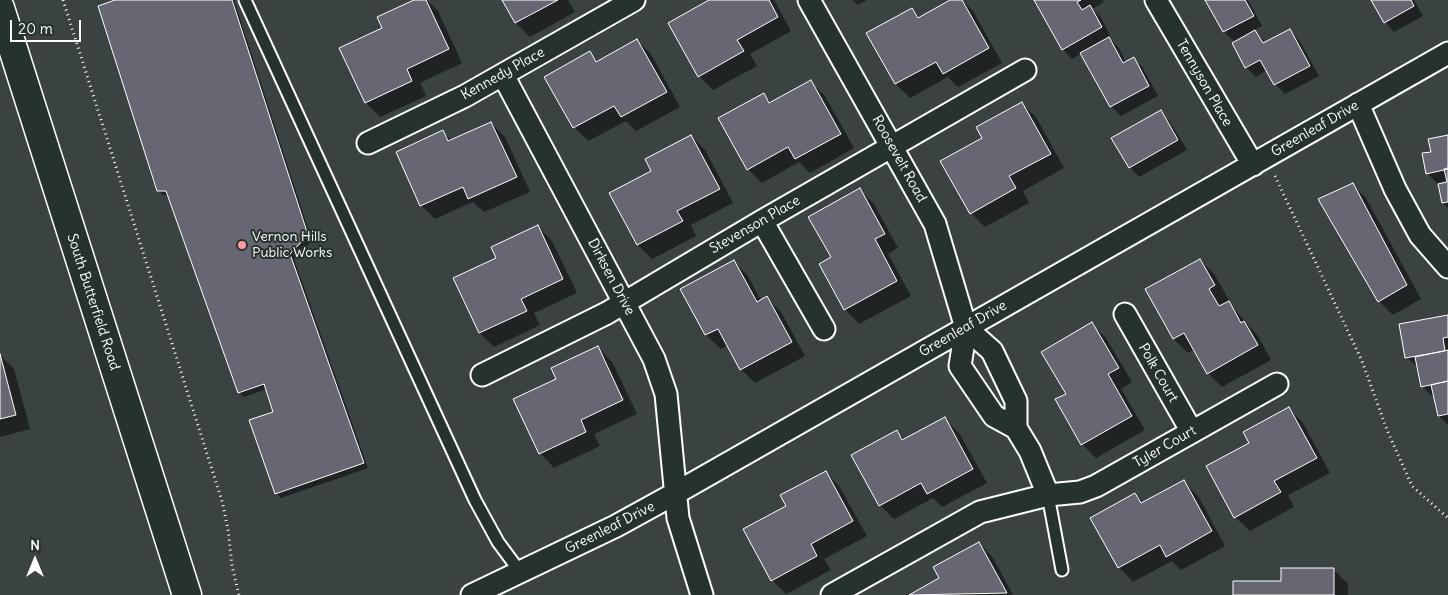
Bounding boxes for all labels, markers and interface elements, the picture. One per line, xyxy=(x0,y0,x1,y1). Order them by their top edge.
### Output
scale bar xyxy=(12,10,84,42)
text: 20 m xyxy=(18,19,53,38)
street label: Tennyson Place xyxy=(1172,37,1236,129)
street label: Kennedy Place xyxy=(458,44,548,104)
street label: Greenleaf Drive xyxy=(1268,97,1362,161)
street label: Roosevelt Road xyxy=(868,113,930,205)
street label: Stevenson Place xyxy=(707,192,803,258)
place label: Vernon Hills Public Works xyxy=(252,229,332,262)
street label: South Butterfield Road xyxy=(63,232,123,372)
street label: Dirksen Drive xyxy=(584,236,638,318)
marker: Vernon Hills Public Works xyxy=(236,239,248,251)
street label: Greenleaf Drive xyxy=(916,297,1010,361)
street label: Polk Court xyxy=(1134,341,1182,405)
street label: Tyler Court xyxy=(1131,422,1199,472)
street label: Greenleaf Drive xyxy=(562,498,658,558)
north arrow xyxy=(10,535,60,585)
text: N xyxy=(30,536,40,554)

